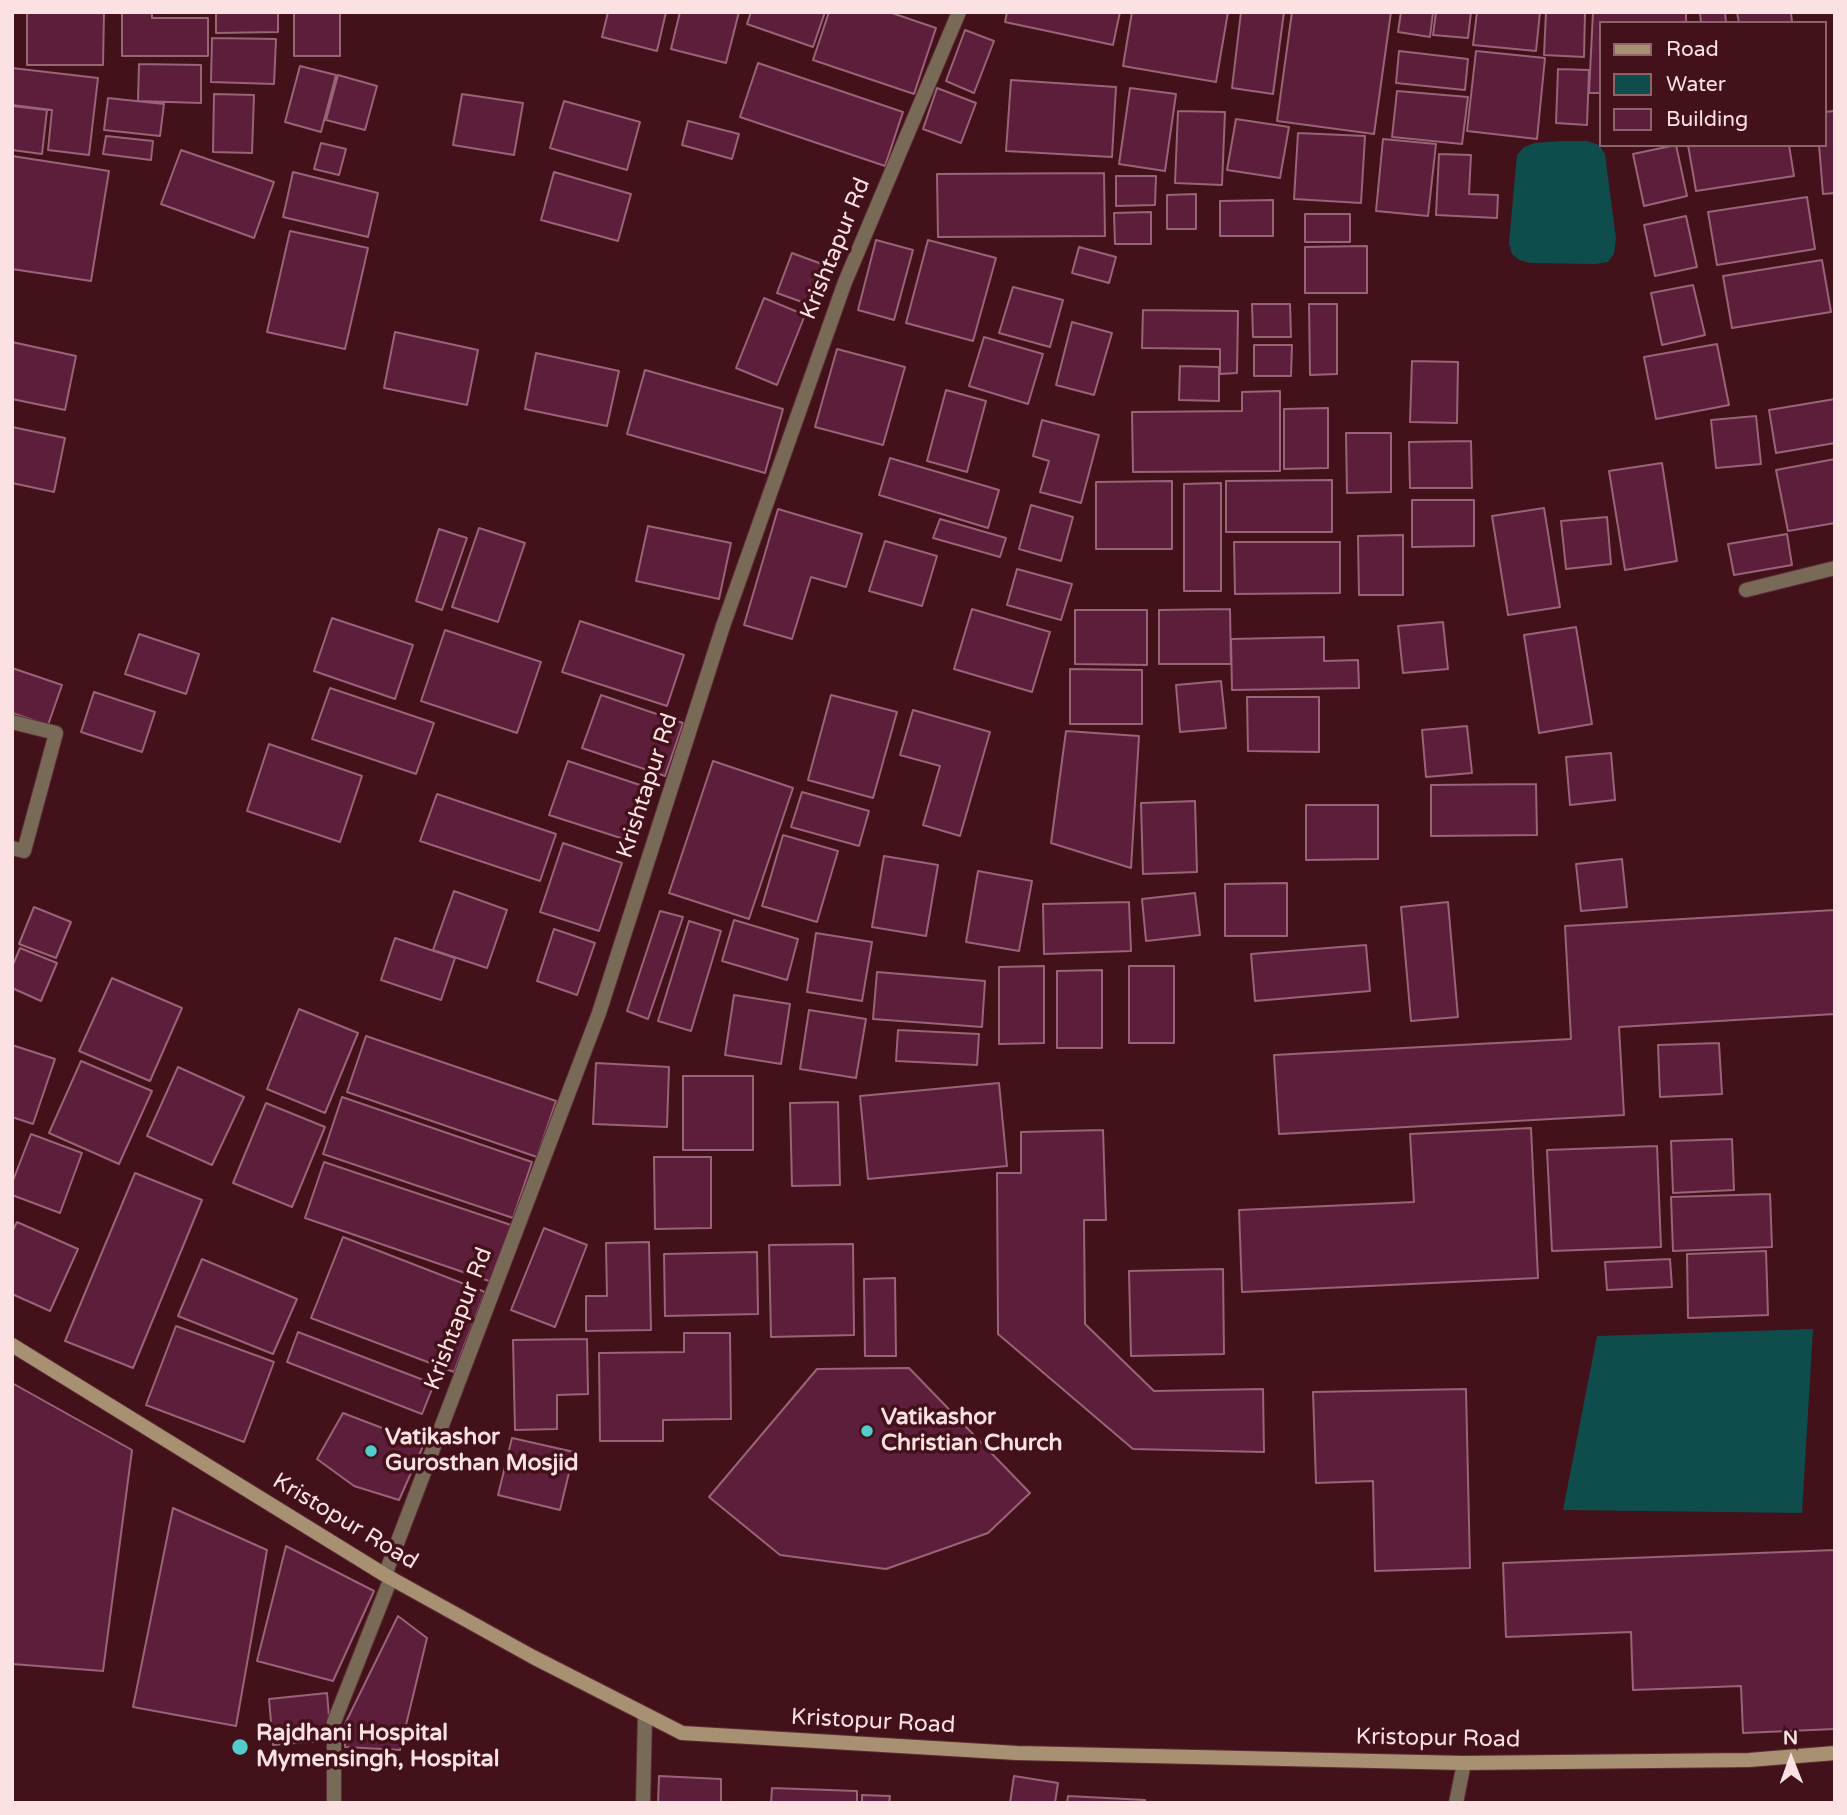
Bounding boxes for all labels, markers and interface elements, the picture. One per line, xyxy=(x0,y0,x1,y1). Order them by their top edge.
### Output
legend xyxy=(1598,21,1826,147)
text: Road xyxy=(1666,37,1719,62)
text: Water xyxy=(1666,72,1726,97)
text: Building xyxy=(1666,107,1748,132)
street label: Krishtapur Rd xyxy=(795,174,877,324)
street label: Krishtapur Rd xyxy=(612,710,684,862)
street label: Krishtapur Rd xyxy=(419,1244,499,1394)
place label: Vatikashor Christian Church xyxy=(881,1404,1063,1458)
marker: Vatikashor Christian Church xyxy=(859,1423,875,1439)
place label: Vatikashor Gurosthan Mosjid xyxy=(385,1424,579,1478)
marker: Vatikashor Gurosthan Mosjid xyxy=(363,1443,379,1459)
street label: Kristopur Road xyxy=(267,1468,423,1576)
street label: Kristopur Road xyxy=(790,1704,956,1740)
place label: Rajdhani Hospital Mymensingh, Hospital xyxy=(256,1720,500,1774)
street label: Kristopur Road xyxy=(1355,1724,1521,1754)
north arrow xyxy=(1756,1724,1826,1794)
text: N xyxy=(1783,1727,1798,1749)
marker: Rajdhani Hospital Mymensingh, Hospital xyxy=(230,1737,250,1757)

